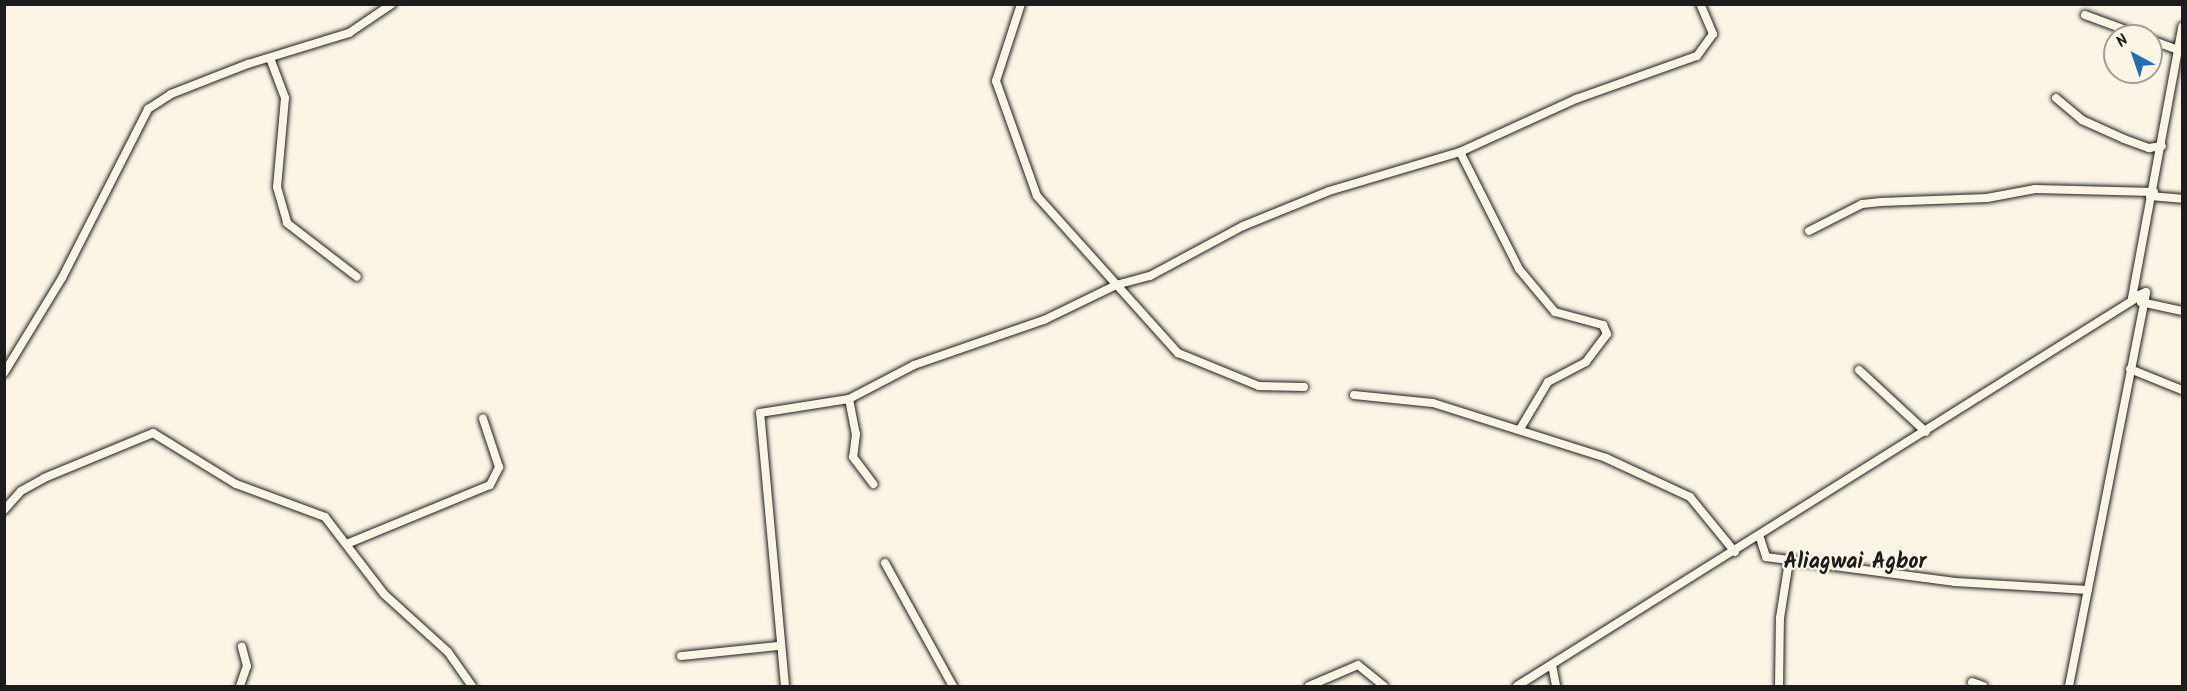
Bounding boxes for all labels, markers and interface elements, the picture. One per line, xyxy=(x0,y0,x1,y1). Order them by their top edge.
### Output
north arrow xyxy=(2103,24,2163,84)
text: N xyxy=(2110,29,2134,54)
district label: Aliagwai Agbor xyxy=(1783,550,1927,576)

